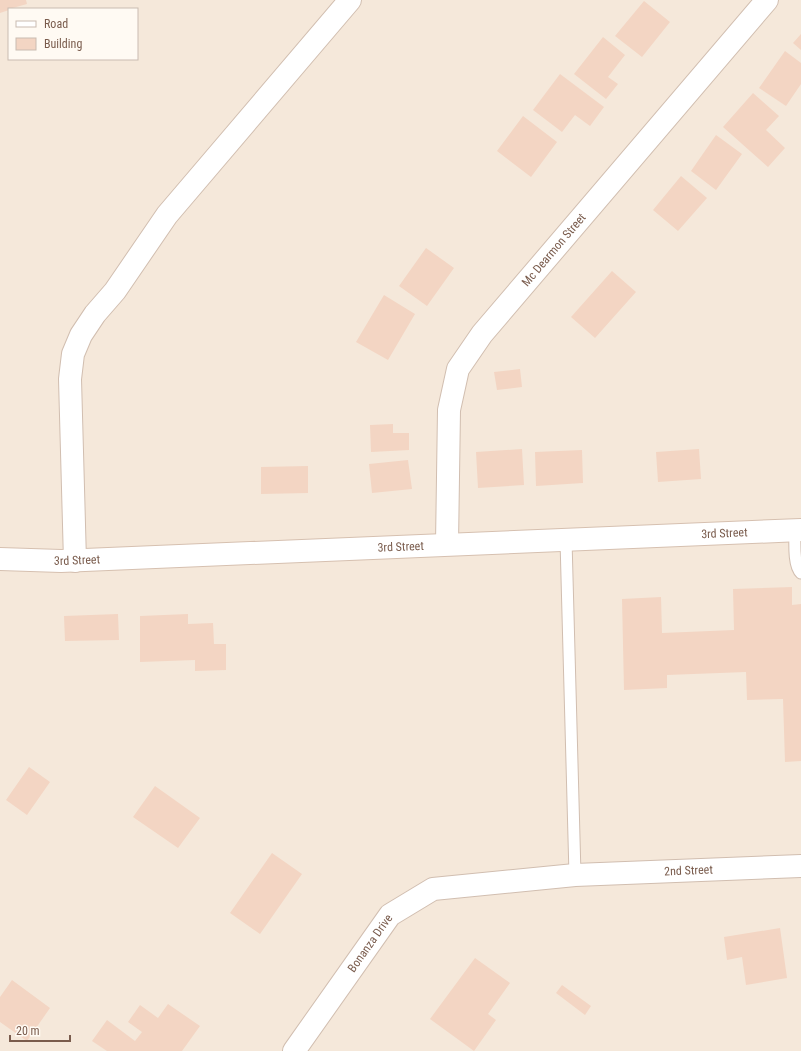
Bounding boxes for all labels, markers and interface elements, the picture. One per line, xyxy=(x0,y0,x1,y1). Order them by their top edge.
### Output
legend xyxy=(8,8,138,60)
text: Road xyxy=(44,17,68,31)
text: Building xyxy=(44,37,82,51)
street label: Mc Dearmon Street xyxy=(519,210,589,289)
street label: 3rd Street xyxy=(701,525,748,541)
street label: 3rd Street xyxy=(377,539,425,555)
street label: 3rd Street xyxy=(54,552,101,568)
street label: 2nd Street xyxy=(664,863,714,878)
street label: Bonanza Drive xyxy=(345,911,396,975)
scale bar xyxy=(10,1017,70,1043)
text: 20 m xyxy=(16,1024,40,1038)

